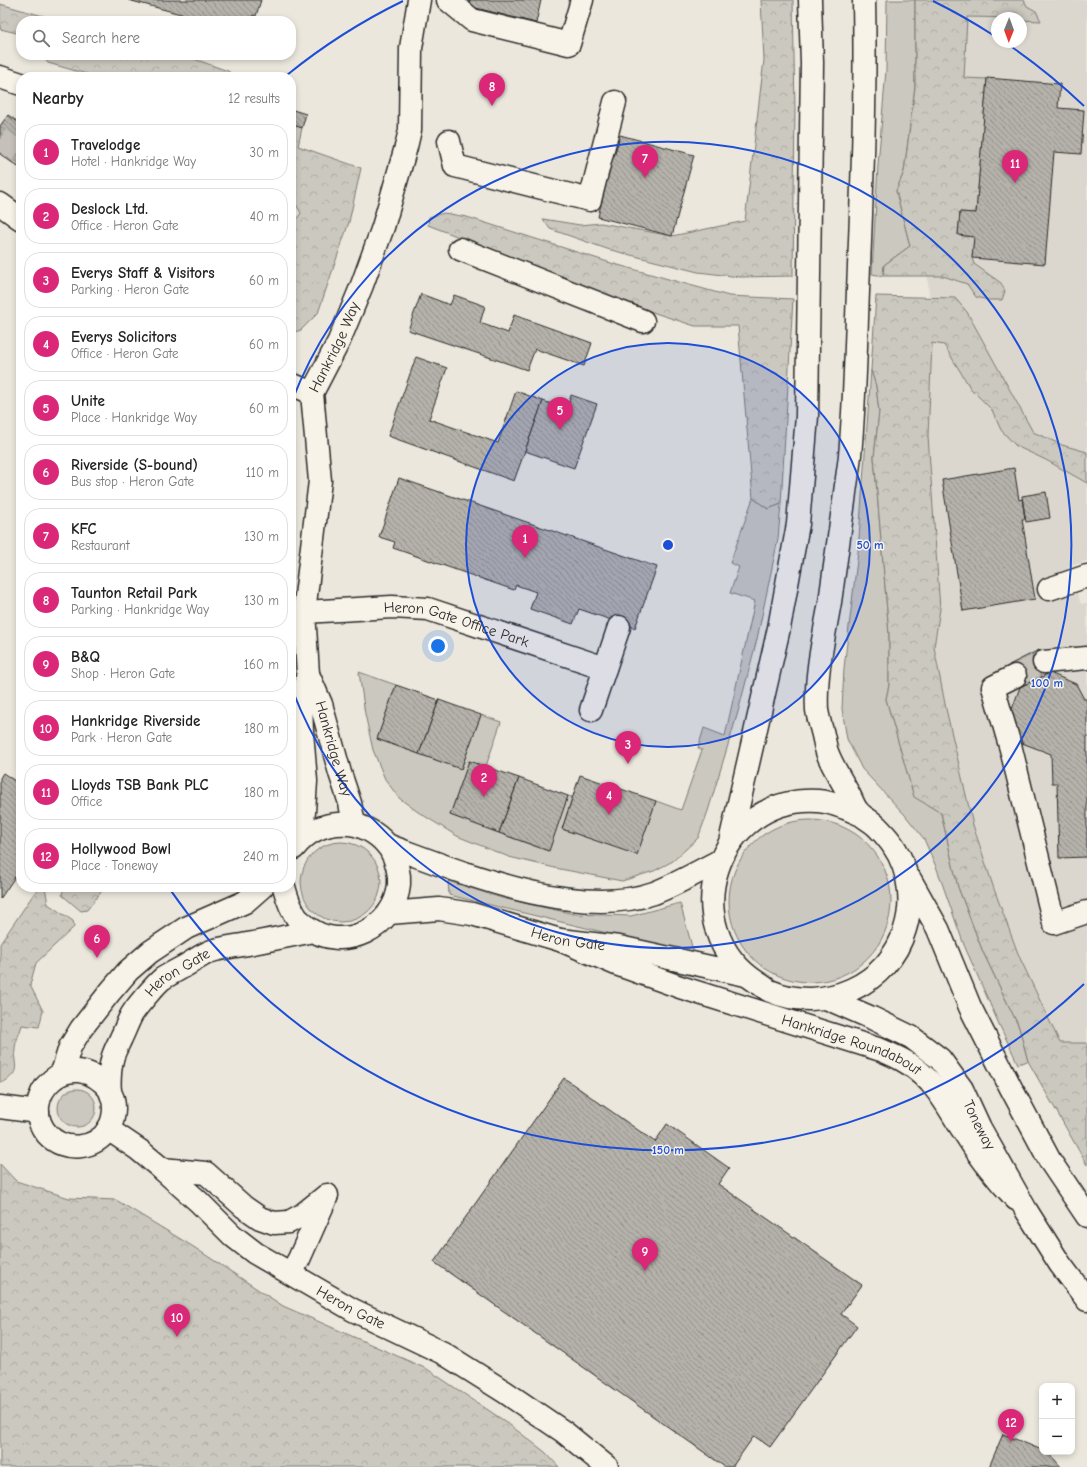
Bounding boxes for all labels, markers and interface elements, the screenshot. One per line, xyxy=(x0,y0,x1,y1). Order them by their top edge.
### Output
north arrow xyxy=(991,12,1027,48)
search box xyxy=(16,16,296,60)
icon: search xyxy=(30,27,52,49)
text: Search here xyxy=(62,29,140,47)
pin: 8 xyxy=(479,73,505,106)
text: Nearby xyxy=(32,89,83,108)
text: 12 results xyxy=(228,91,280,106)
text: Travelodge xyxy=(71,136,140,154)
text: 1 xyxy=(43,145,49,160)
text: 30 m xyxy=(249,145,279,160)
pin: 7 xyxy=(632,145,658,178)
pin: 11 xyxy=(1002,150,1028,183)
text: Hotel · Hankridge Way xyxy=(71,154,196,169)
text: Deslock Ltd. xyxy=(71,200,148,218)
text: 2 xyxy=(43,209,49,224)
text: 40 m xyxy=(250,209,279,224)
text: Office · Heron Gate xyxy=(71,218,178,233)
text: Everys Staff & Visitors xyxy=(71,264,215,282)
text: 3 xyxy=(43,273,49,288)
text: 60 m xyxy=(249,273,279,288)
text: Parking · Heron Gate xyxy=(71,282,189,297)
street label: Hankridge Way xyxy=(305,299,363,395)
text: Everys Solicitors xyxy=(71,328,177,346)
text: 4 xyxy=(43,337,49,352)
text: 60 m xyxy=(249,337,279,352)
text: Office · Heron Gate xyxy=(71,346,178,361)
text: Unite xyxy=(71,392,105,410)
pin: 5 xyxy=(547,397,573,430)
text: 5 xyxy=(43,401,49,416)
text: 60 m xyxy=(249,401,279,416)
text: Place · Hankridge Way xyxy=(71,410,197,425)
text: Riverside (S-bound) xyxy=(71,456,198,474)
text: 6 xyxy=(43,465,49,480)
text: 110 m xyxy=(246,465,279,480)
text: Bus stop · Heron Gate xyxy=(71,474,194,489)
text: KFC xyxy=(71,520,97,538)
pin: 1 xyxy=(512,525,538,558)
text: 7 xyxy=(43,529,49,544)
text: 130 m xyxy=(244,529,279,544)
text: Restaurant xyxy=(71,538,130,553)
centre of rings xyxy=(661,538,675,552)
text: 50 m xyxy=(856,538,884,552)
text: Taunton Retail Park xyxy=(71,584,197,602)
text: 8 xyxy=(43,593,49,608)
text: 130 m xyxy=(244,593,279,608)
street label: Heron Gate Office Park xyxy=(383,598,532,651)
text: Parking · Hankridge Way xyxy=(71,602,209,617)
your location xyxy=(428,636,448,656)
text: B&Q xyxy=(71,648,100,666)
text: 9 xyxy=(43,657,49,672)
text: 160 m xyxy=(244,657,279,672)
text: Shop · Heron Gate xyxy=(71,666,175,681)
text: 100 m xyxy=(1031,676,1063,690)
street label: Hankridge Way xyxy=(312,699,356,799)
text: Hankridge Riverside xyxy=(71,712,200,730)
text: 10 xyxy=(40,721,52,736)
text: 180 m xyxy=(244,721,279,736)
text: Park · Heron Gate xyxy=(71,730,172,745)
pin: 3 xyxy=(615,731,641,764)
pin: 2 xyxy=(471,764,497,797)
text: Lloyds TSB Bank PLC xyxy=(71,776,209,794)
pin: 4 xyxy=(596,782,622,815)
text: 11 xyxy=(41,785,51,800)
text: 180 m xyxy=(244,785,279,800)
text: Office xyxy=(71,794,102,809)
text: Hollywood Bowl xyxy=(71,840,171,858)
text: 12 xyxy=(40,849,52,864)
text: 240 m xyxy=(243,849,279,864)
text: Place · Toneway xyxy=(71,858,158,873)
street label: Heron Gate xyxy=(529,923,607,954)
pin: 6 xyxy=(84,925,110,958)
street label: Heron Gate xyxy=(141,944,213,1000)
street label: Hankridge Roundabout xyxy=(779,1010,926,1079)
street label: Toneway xyxy=(959,1097,1000,1153)
text: 150 m xyxy=(652,1143,684,1157)
pin: 9 xyxy=(632,1238,658,1271)
street label: Heron Gate xyxy=(313,1282,388,1333)
pin: 10 xyxy=(164,1304,190,1337)
map controls xyxy=(1039,1383,1075,1455)
button: + xyxy=(1039,1383,1075,1419)
pin: 12 xyxy=(998,1409,1024,1442)
button: − xyxy=(1039,1419,1075,1455)

